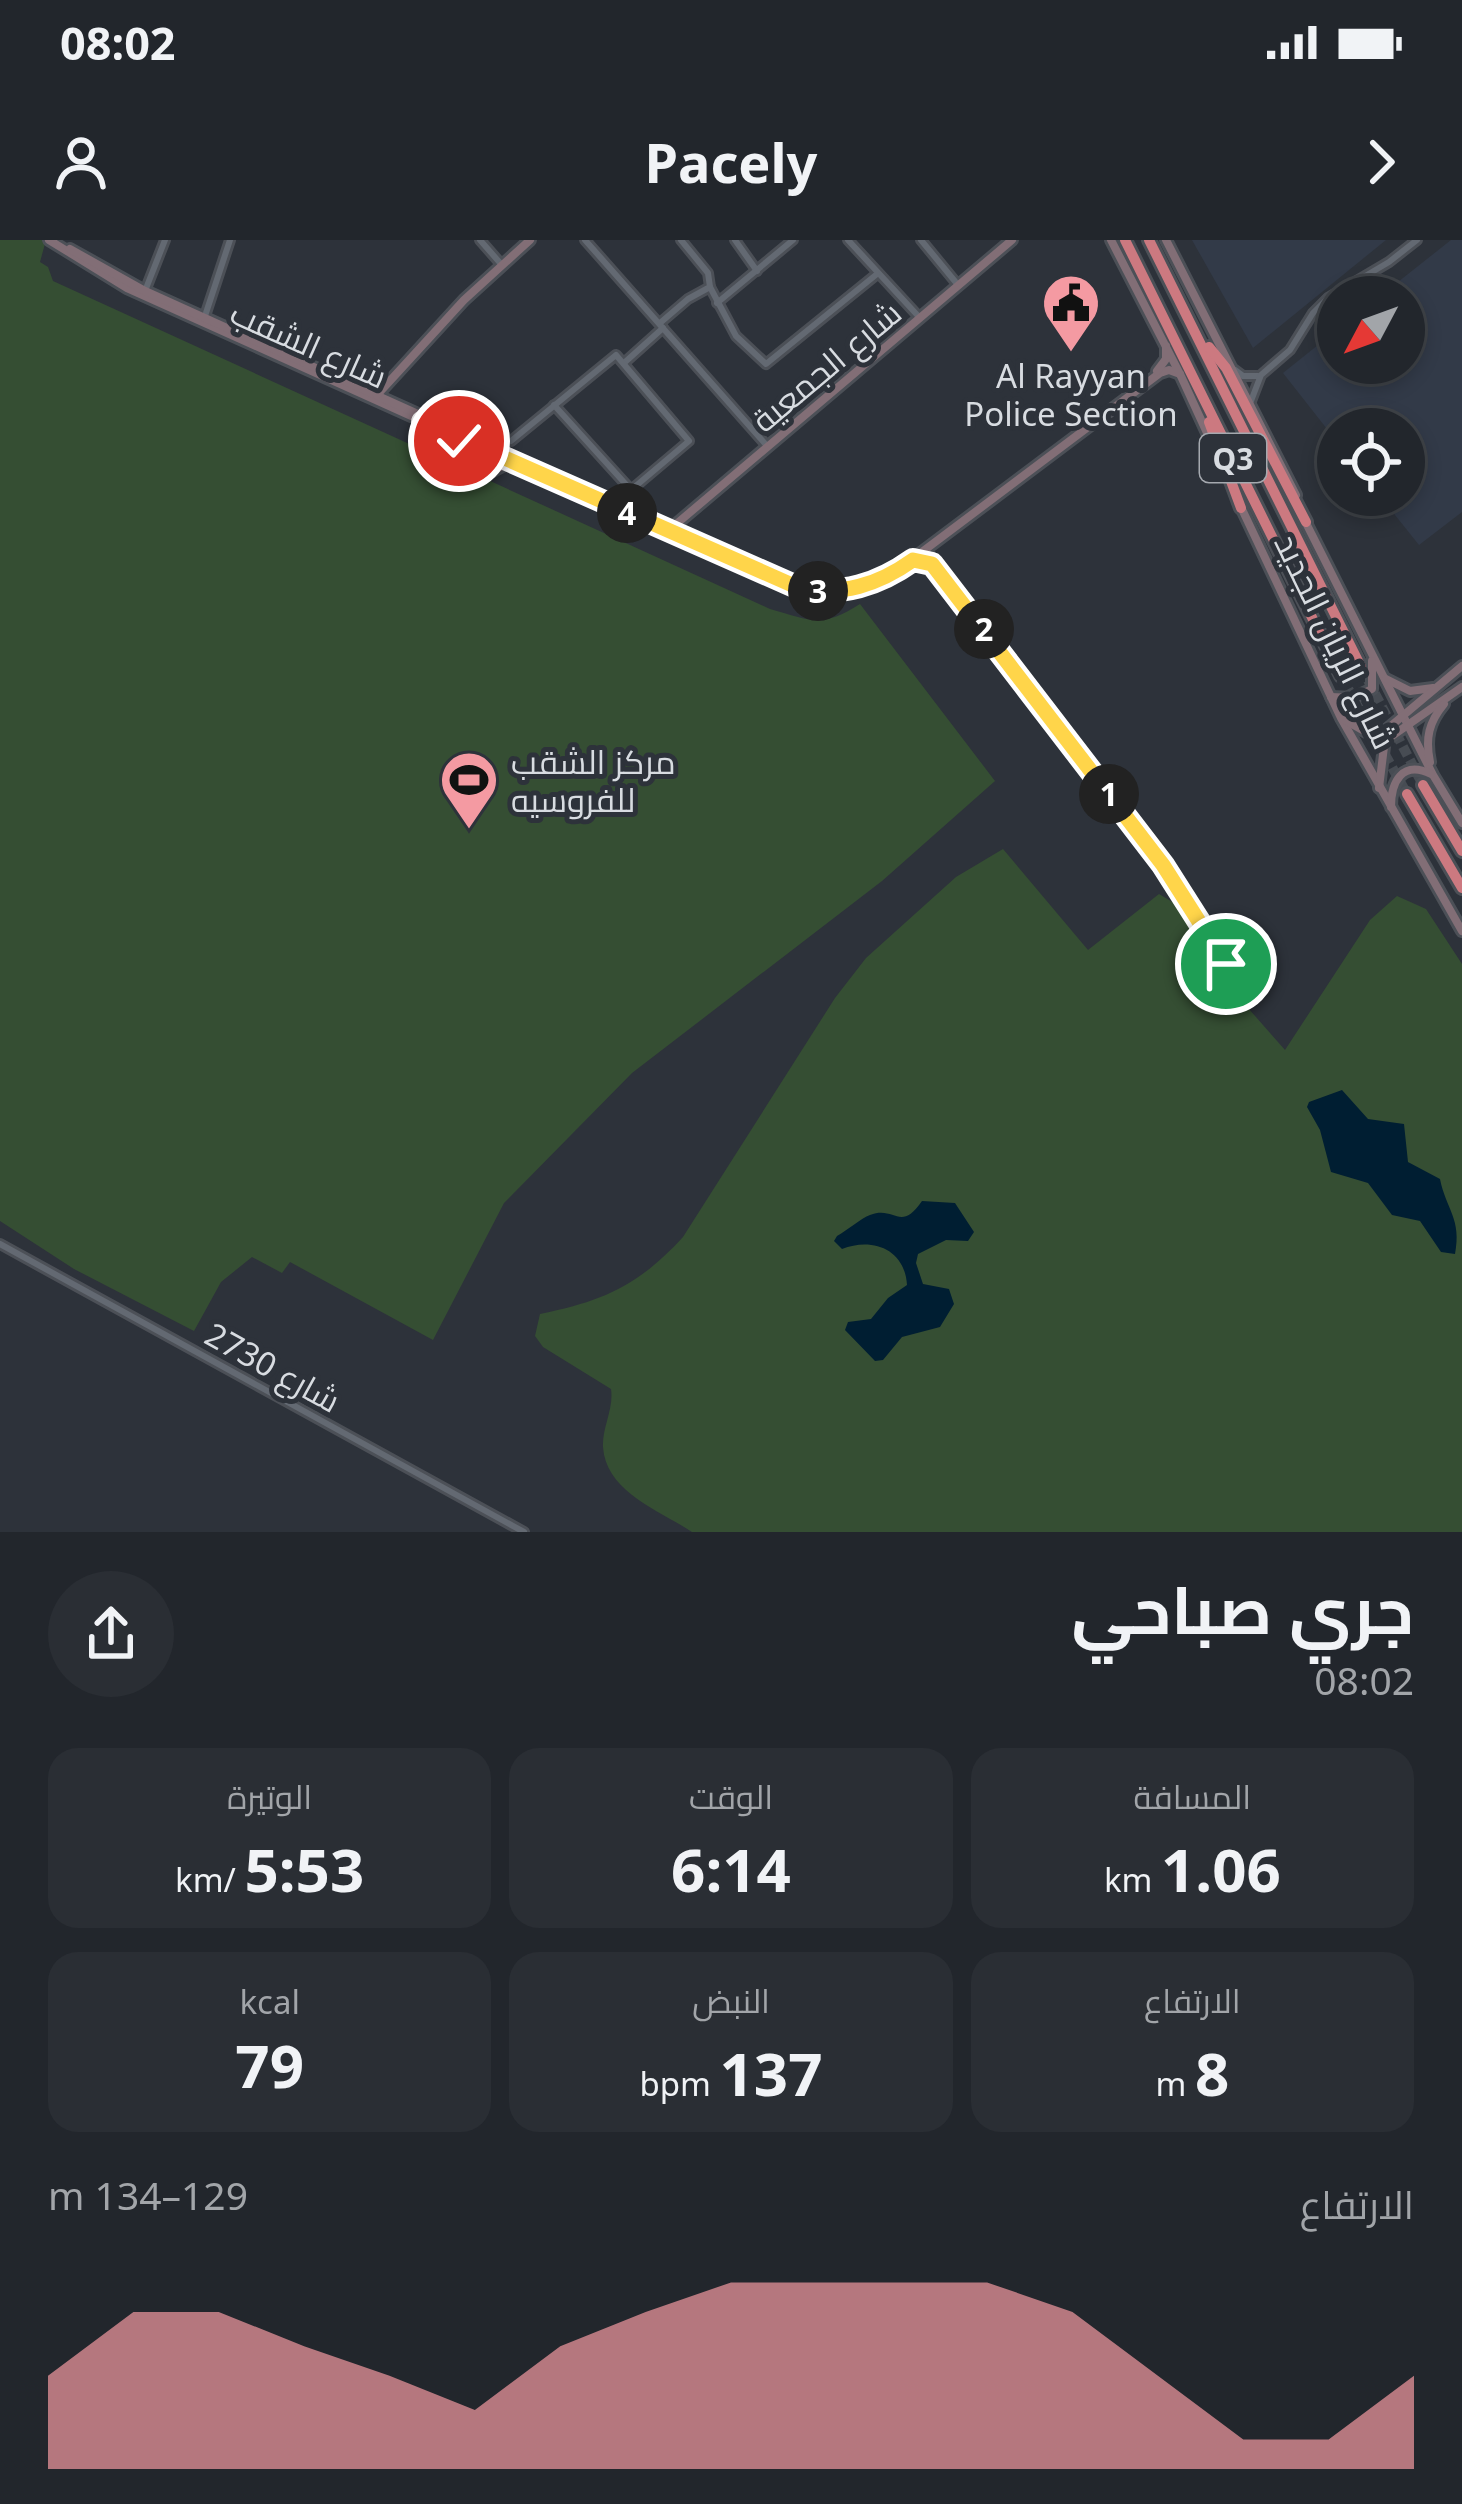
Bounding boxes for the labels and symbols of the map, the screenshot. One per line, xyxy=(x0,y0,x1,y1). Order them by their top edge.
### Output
public building icon: Al Rayyan Police Section xyxy=(1040,272,1102,354)
north arrow xyxy=(1317,276,1425,384)
street label: شارع الشقب xyxy=(223,290,394,399)
street label: شارع الجمعية xyxy=(742,290,911,443)
place label: Al Rayyan Police Section xyxy=(964,353,1178,436)
pin xyxy=(408,390,510,492)
road number: Q3 xyxy=(1200,434,1266,482)
pin: 4 xyxy=(597,483,657,543)
street label: شارع الريان الجديد xyxy=(1264,526,1408,756)
pin: 3 xyxy=(788,561,848,621)
pin: 2 xyxy=(954,599,1014,659)
place label: مركز الشقب للفروسيه xyxy=(511,739,676,822)
sports icon: مركز الشقب للفروسيه xyxy=(438,749,500,831)
pin: 1 xyxy=(1079,764,1139,824)
pin xyxy=(1175,913,1277,1015)
street label: شارع 2730 xyxy=(197,1311,349,1423)

